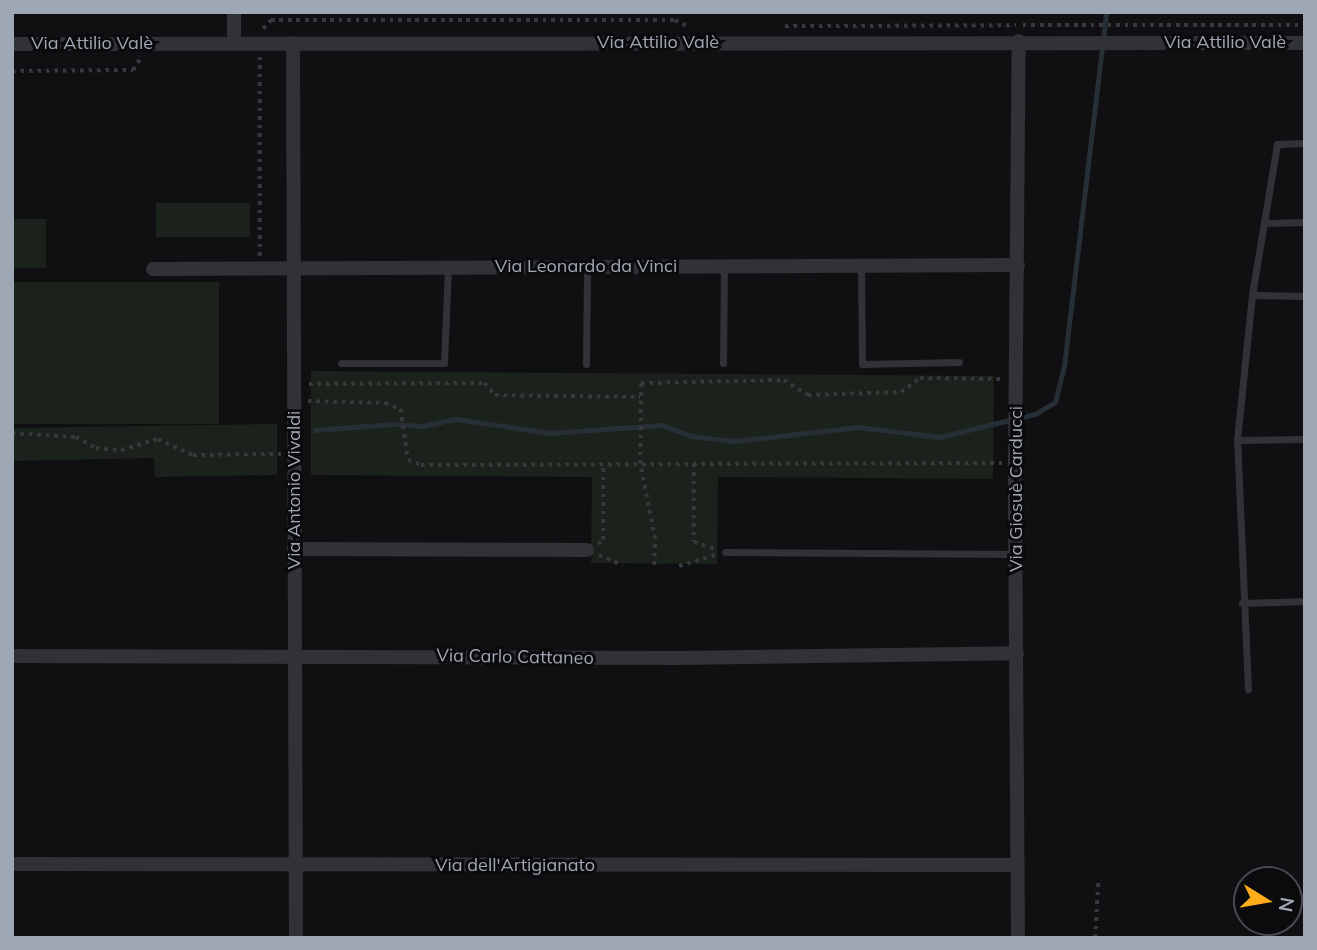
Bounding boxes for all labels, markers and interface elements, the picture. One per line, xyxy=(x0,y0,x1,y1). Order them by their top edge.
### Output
street label: Via Attilio Valè xyxy=(597,31,719,53)
street label: Via Attilio Valè xyxy=(1164,31,1286,53)
street label: Via Attilio Valè xyxy=(31,32,153,54)
street label: Via Leonardo da Vinci xyxy=(495,255,677,277)
street label: Via Giosuè Carducci xyxy=(1005,406,1027,572)
street label: Via Antonio Vivaldi xyxy=(283,411,305,569)
street label: Via Carlo Cattaneo xyxy=(436,645,594,669)
street label: Via dell'Artigianato xyxy=(435,854,595,876)
north arrow xyxy=(1233,866,1303,936)
text: N xyxy=(1274,895,1300,914)

